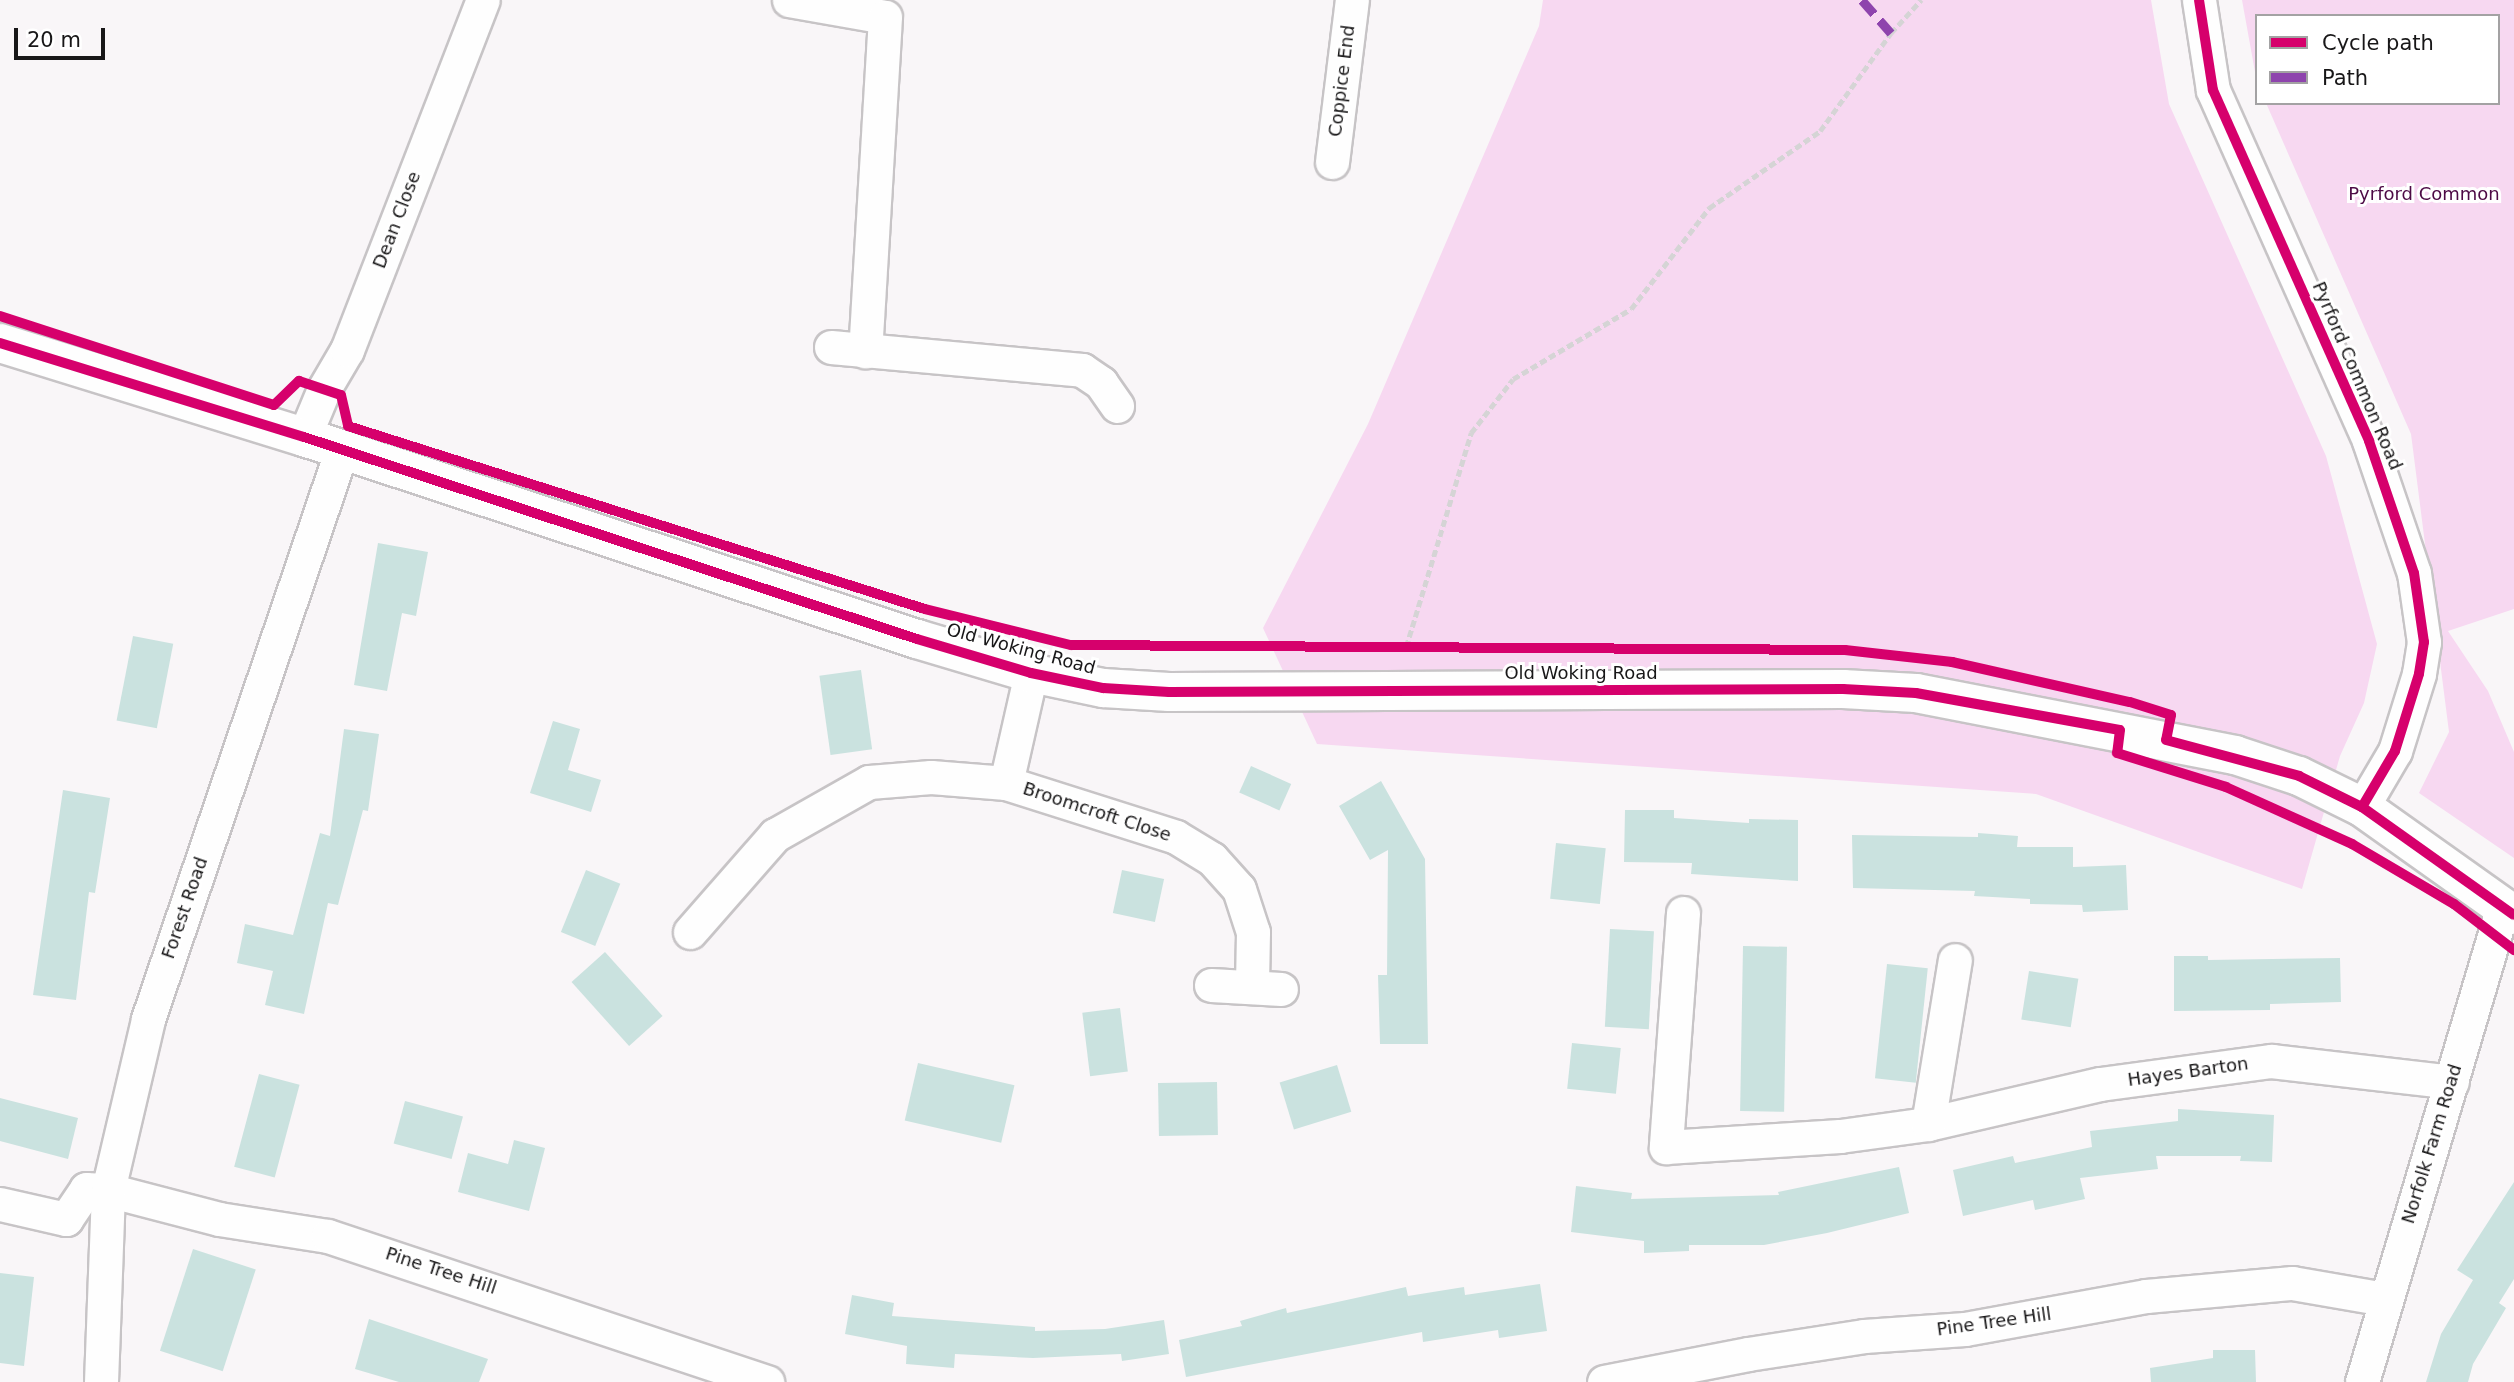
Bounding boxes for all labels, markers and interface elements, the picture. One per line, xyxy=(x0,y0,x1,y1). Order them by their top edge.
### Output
scale bar xyxy=(18,14,108,58)
legend xyxy=(2255,14,2500,105)
street label: Coppice End xyxy=(1324,24,1360,138)
text: 20 m xyxy=(27,28,81,52)
text: Cycle path xyxy=(2322,31,2434,55)
text: Path xyxy=(2322,66,2368,90)
street label: Dean Close xyxy=(369,168,425,272)
park label: Pyrford Common xyxy=(2348,183,2500,205)
street label: Pyrford Common Road xyxy=(2308,279,2406,473)
street label: Old Woking Road xyxy=(944,619,1098,679)
street label: Old Woking Road xyxy=(1504,662,1658,684)
street label: Broomcroft Close xyxy=(1020,778,1174,846)
street label: Forest Road xyxy=(158,854,212,962)
street label: Hayes Barton xyxy=(2126,1053,2250,1091)
street label: Norfolk Farm Road xyxy=(2397,1062,2467,1226)
street label: Pine Tree Hill xyxy=(383,1243,499,1299)
street label: Pine Tree Hill xyxy=(1935,1303,2053,1341)

